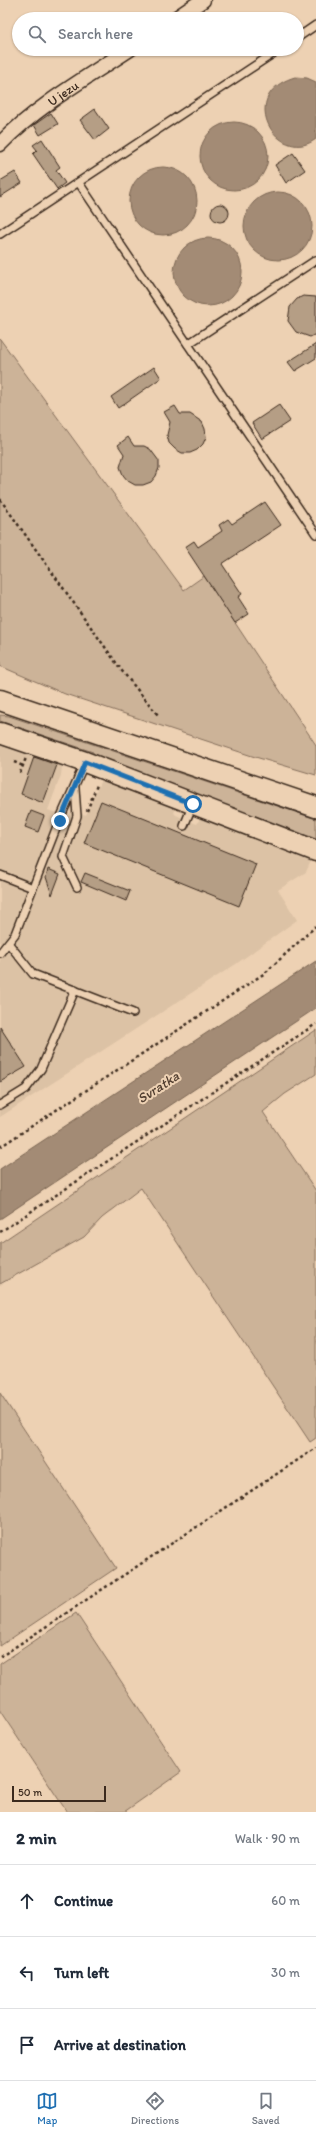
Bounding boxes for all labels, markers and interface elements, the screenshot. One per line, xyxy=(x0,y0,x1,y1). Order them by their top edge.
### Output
search box xyxy=(12,12,304,56)
icon: search xyxy=(26,23,48,45)
text: Search here xyxy=(58,25,133,43)
street label: U jezu xyxy=(45,78,81,109)
route start xyxy=(184,795,202,813)
route end xyxy=(51,812,69,830)
water label: Svratka xyxy=(134,1067,183,1107)
scale bar xyxy=(12,1784,106,1803)
text: 50 m xyxy=(18,1786,42,1799)
text: 2 min xyxy=(16,1828,56,1848)
text: Walk · 90 m xyxy=(235,1831,300,1846)
icon: ahead xyxy=(16,1890,38,1912)
text: Continue xyxy=(54,1892,113,1910)
text: 60 m xyxy=(271,1893,300,1908)
icon: left xyxy=(16,1962,38,1984)
text: Turn left xyxy=(54,1964,109,1982)
text: 30 m xyxy=(271,1965,300,1980)
icon: arrive xyxy=(16,2034,38,2056)
text: Arrive at destination xyxy=(54,2036,186,2054)
tab: Map xyxy=(36,2090,58,2127)
tab: Directions xyxy=(131,2090,179,2127)
tab: Saved xyxy=(252,2090,280,2127)

